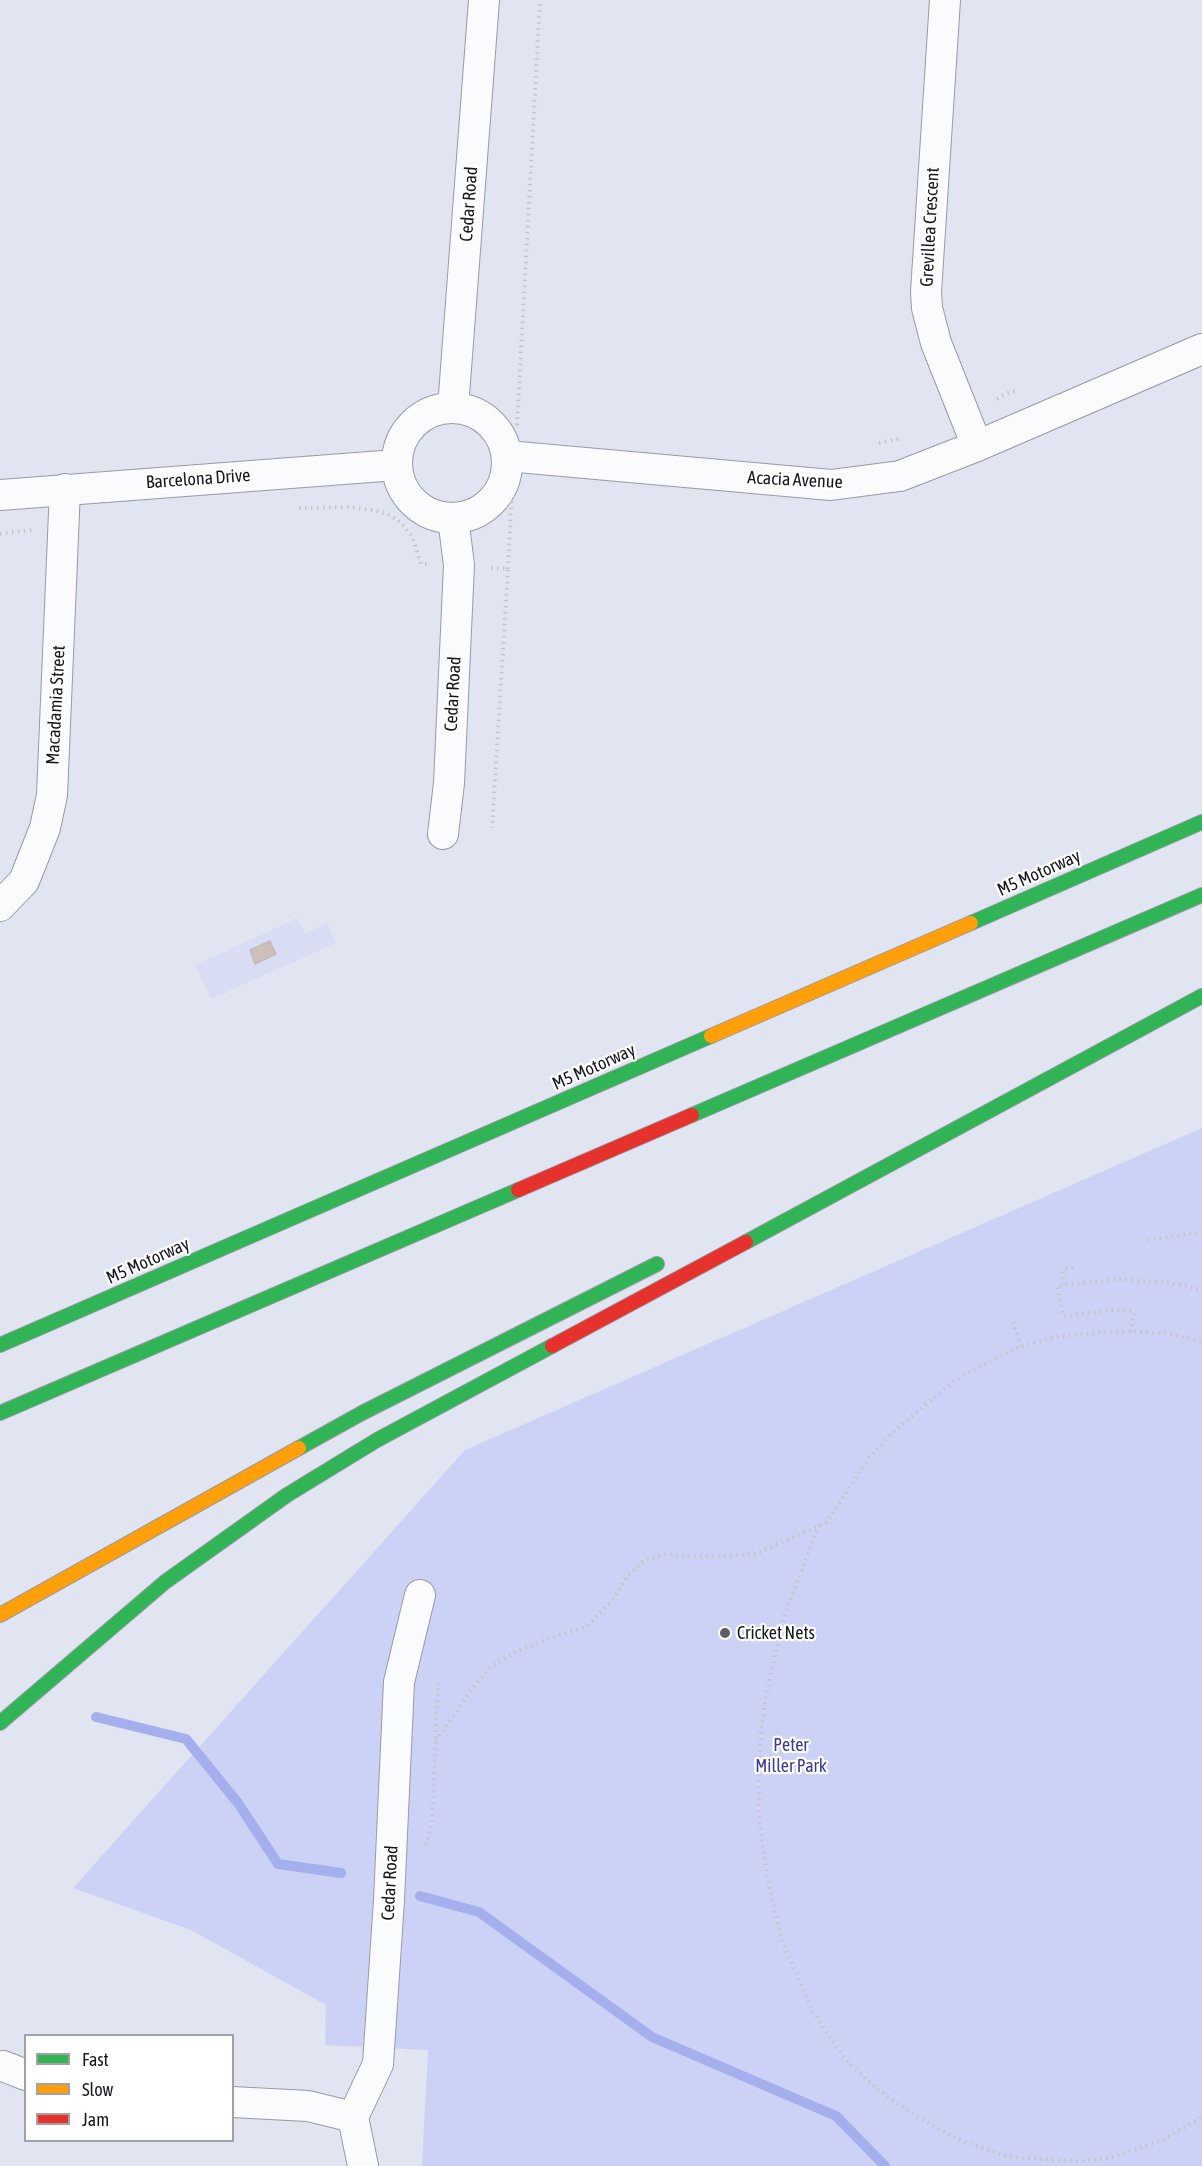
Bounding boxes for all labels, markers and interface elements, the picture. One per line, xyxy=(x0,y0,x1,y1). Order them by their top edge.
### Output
street label: Cedar Road xyxy=(456,166,482,242)
street label: Grevillea Crescent xyxy=(916,167,944,287)
street label: Barcelona Drive xyxy=(145,465,251,493)
street label: Acacia Avenue xyxy=(747,467,843,493)
street label: Macadamia Street xyxy=(42,645,70,765)
street label: Cedar Road xyxy=(440,656,466,732)
street label: M5 Motorway xyxy=(994,845,1084,901)
street label: M5 Motorway xyxy=(549,1039,639,1095)
street label: M5 Motorway xyxy=(103,1233,193,1289)
place label: Cricket Nets xyxy=(737,1622,815,1644)
marker: Cricket Nets xyxy=(718,1626,732,1640)
park label: Peter Miller Park xyxy=(755,1734,827,1776)
street label: Cedar Road xyxy=(377,1845,403,1921)
legend xyxy=(24,2034,234,2142)
text: Fast xyxy=(82,2049,109,2070)
text: Slow xyxy=(82,2079,113,2100)
text: Jam xyxy=(82,2109,109,2130)

